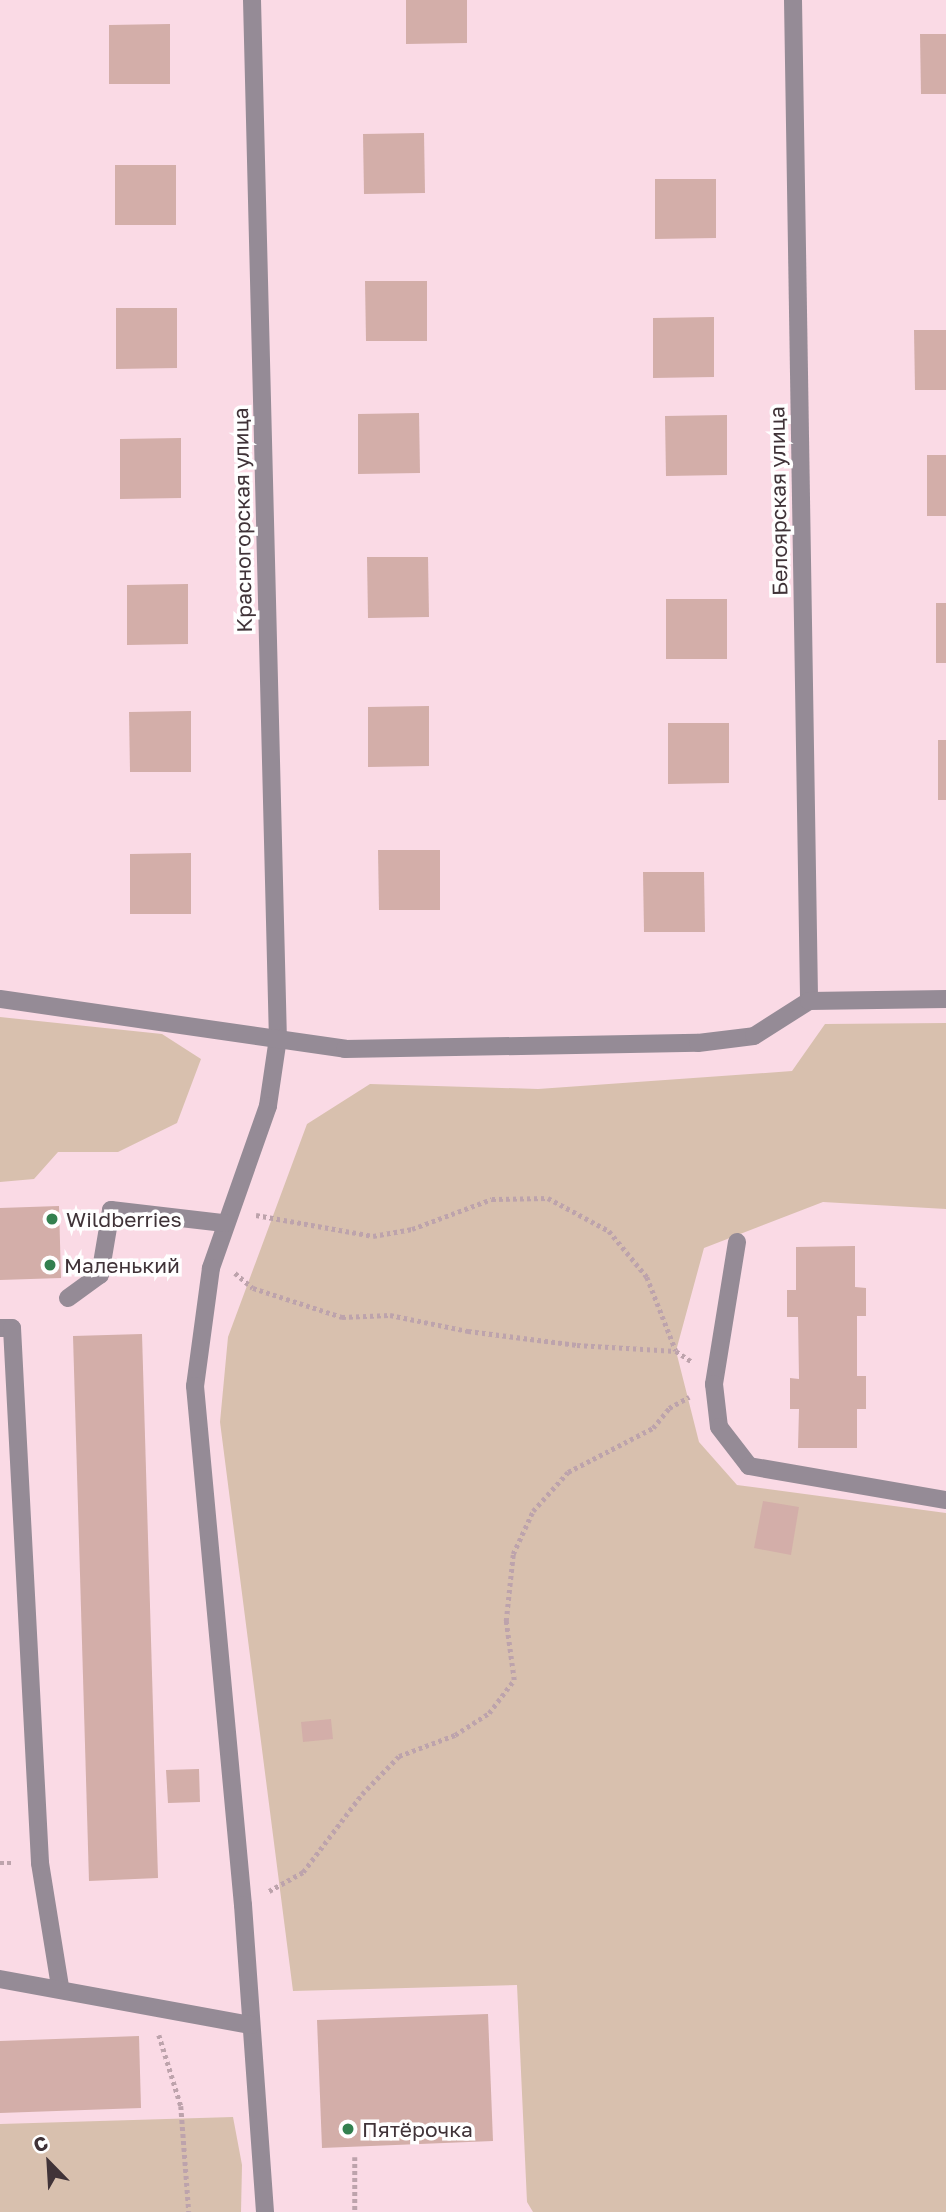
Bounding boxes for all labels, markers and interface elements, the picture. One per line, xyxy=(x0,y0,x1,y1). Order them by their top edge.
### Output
street label: Белоярская улица xyxy=(764,406,792,596)
street label: Красногорская улица xyxy=(227,407,257,633)
place label: Wildberries xyxy=(66,1206,182,1232)
marker: Wildberries xyxy=(44,1211,60,1227)
place label: Маленький xyxy=(64,1252,180,1278)
marker: Маленький xyxy=(42,1257,58,1273)
place label: Пятёрочка xyxy=(362,2116,473,2142)
marker: Пятёрочка xyxy=(340,2121,356,2137)
north arrow xyxy=(14,2128,84,2198)
text: С xyxy=(29,2130,51,2157)

